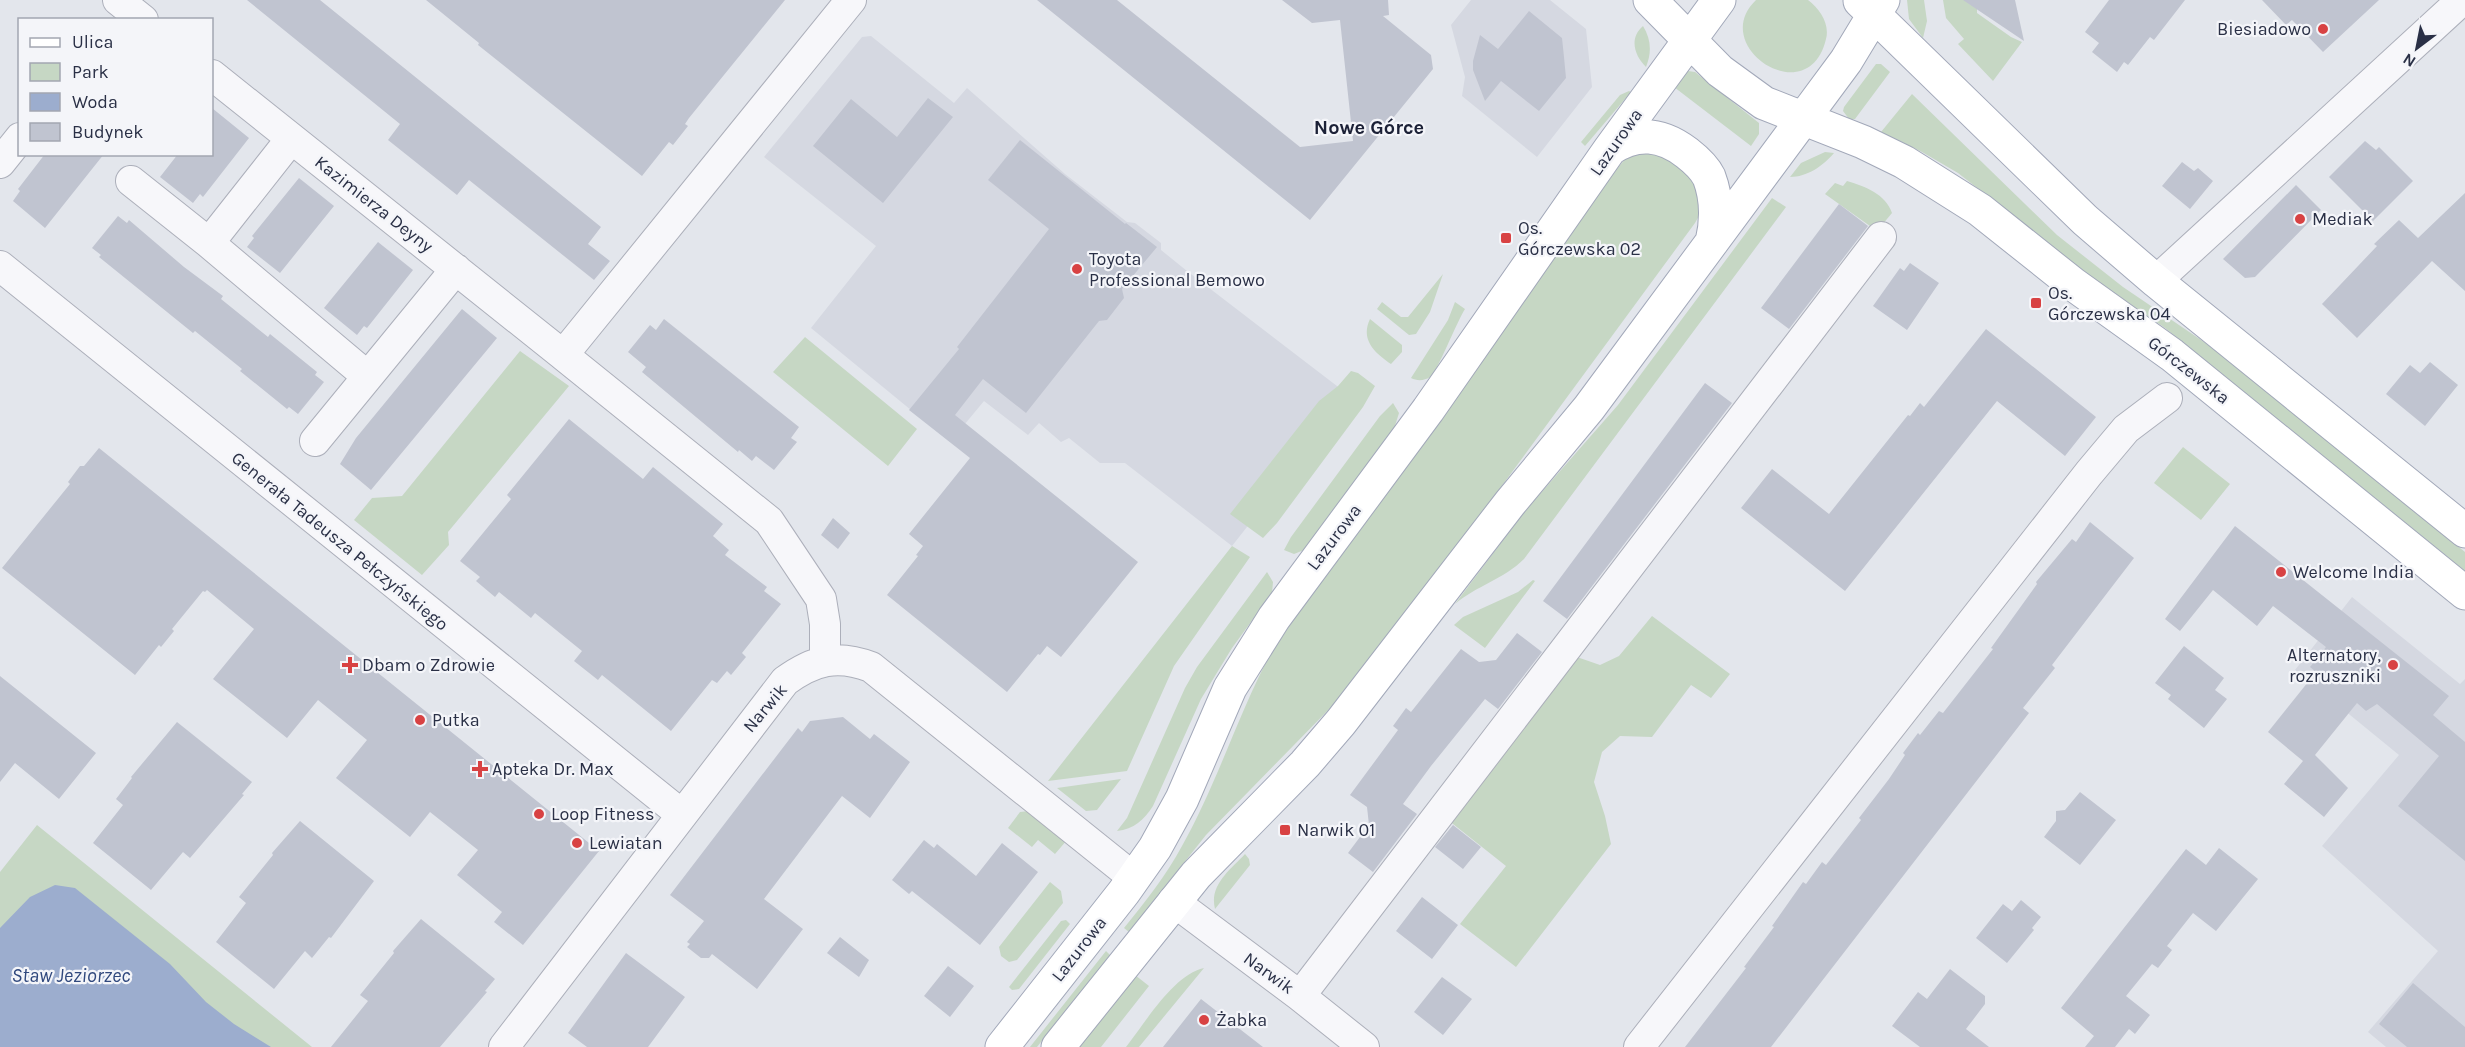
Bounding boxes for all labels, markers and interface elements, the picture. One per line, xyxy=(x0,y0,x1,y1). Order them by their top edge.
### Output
legend xyxy=(18,18,213,156)
place label: Biesiadowo xyxy=(2217,18,2311,40)
north arrow xyxy=(2387,18,2447,78)
marker: Biesiadowo xyxy=(2316,22,2330,36)
text: Ulica xyxy=(72,31,113,53)
text: N xyxy=(2399,49,2419,71)
text: Park xyxy=(72,61,109,83)
text: Woda xyxy=(72,91,118,113)
street label: Lazurowa xyxy=(1585,104,1647,180)
district label: Nowe Górce xyxy=(1314,116,1424,139)
text: Budynek xyxy=(72,121,143,143)
street label: Kazimierza Deyny xyxy=(310,151,438,257)
place label: Mediak xyxy=(2312,208,2373,230)
marker: Mediak xyxy=(2293,212,2307,226)
place label: Os. Górczewska 02 xyxy=(1518,217,1641,260)
marker: Os. Górczewska 02 xyxy=(1499,231,1513,245)
place label: Toyota Professional Bemowo xyxy=(1089,248,1265,291)
marker: Toyota Professional Bemowo xyxy=(1070,262,1084,276)
place label: Os. Górczewska 04 xyxy=(2048,282,2171,325)
marker: Os. Górczewska 04 xyxy=(2029,296,2043,310)
street label: Górczewska xyxy=(2144,331,2234,409)
street label: Generała Tadeusza Pełczyńskiego xyxy=(227,447,453,635)
street label: Lazurowa xyxy=(1302,500,1366,574)
place label: Welcome India xyxy=(2293,561,2414,583)
marker: Welcome India xyxy=(2274,565,2288,579)
place label: Alternatory, rozruszniki xyxy=(2287,644,2381,687)
place label: Dbam o Zdrowie xyxy=(362,654,495,676)
marker: Dbam o Zdrowie xyxy=(343,658,357,672)
marker: Alternatory, rozruszniki xyxy=(2386,658,2400,672)
street label: Narwik xyxy=(738,679,792,737)
place label: Putka xyxy=(432,709,480,731)
marker: Putka xyxy=(413,713,427,727)
place label: Apteka Dr. Max xyxy=(492,758,613,780)
marker: Apteka Dr. Max xyxy=(473,762,487,776)
place label: Loop Fitness xyxy=(551,803,654,825)
marker: Loop Fitness xyxy=(532,807,546,821)
place label: Narwik 01 xyxy=(1297,819,1375,841)
marker: Narwik 01 xyxy=(1278,823,1292,837)
place label: Lewiatan xyxy=(589,832,663,854)
marker: Lewiatan xyxy=(570,836,584,850)
street label: Lazurowa xyxy=(1047,912,1111,986)
street label: Narwik xyxy=(1239,947,1299,999)
water label: Staw Jeziorzec xyxy=(11,964,131,987)
place label: Żabka xyxy=(1216,1009,1267,1031)
marker: Żabka xyxy=(1197,1013,1211,1027)

